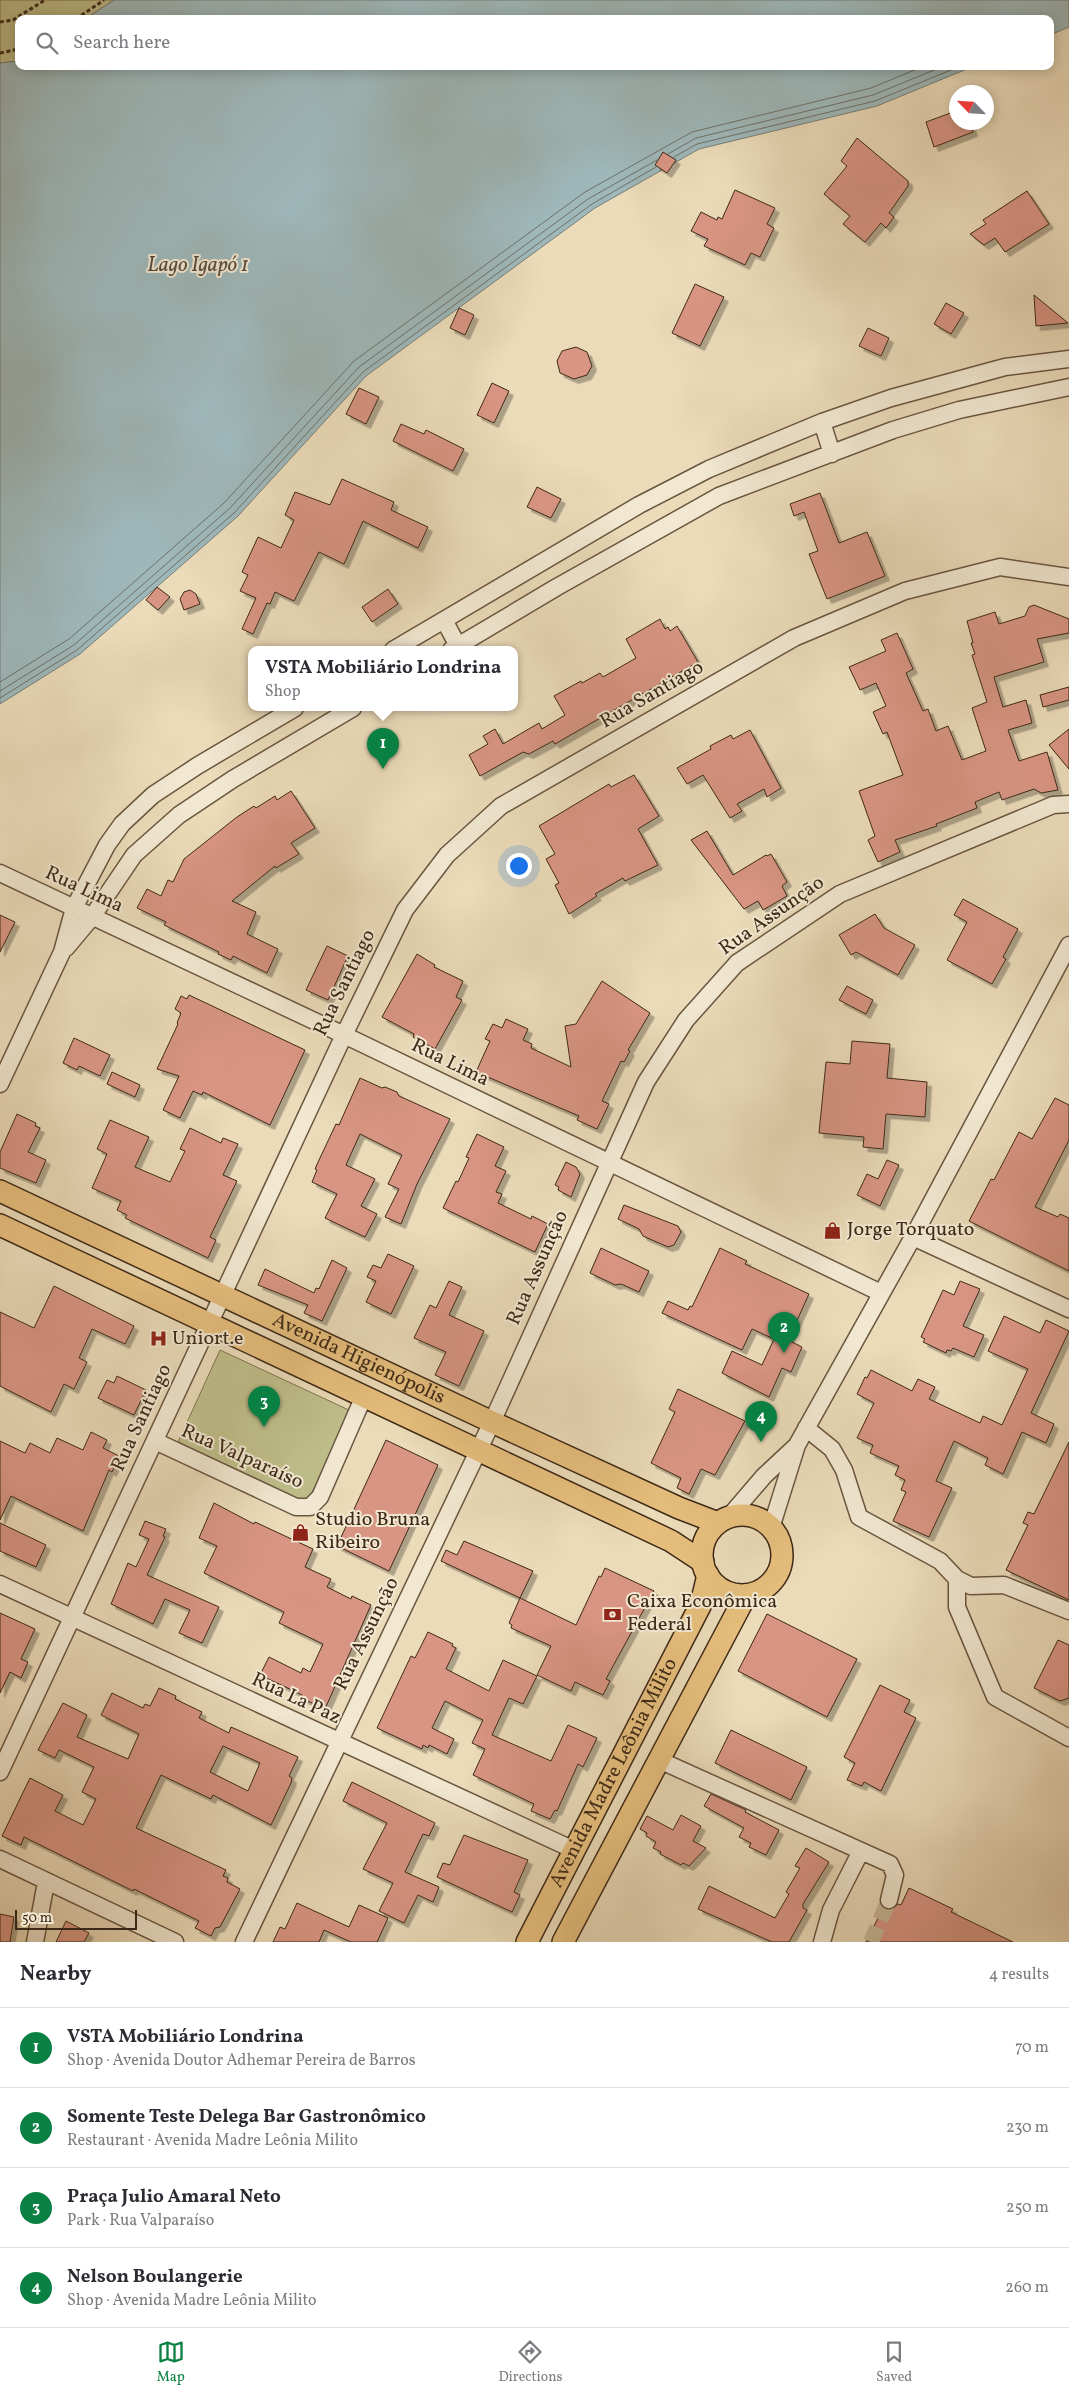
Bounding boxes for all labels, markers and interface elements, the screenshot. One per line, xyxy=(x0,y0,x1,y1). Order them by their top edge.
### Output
search box xyxy=(15,15,1054,70)
icon: search xyxy=(33,29,61,57)
text: Search here xyxy=(73,30,170,56)
north arrow xyxy=(949,85,994,130)
water label: Lago Igapó 1 xyxy=(147,251,249,280)
popup xyxy=(248,646,518,711)
street label: Rua Santiago xyxy=(595,654,709,736)
text: VSTA Mobiliário Londrina xyxy=(265,655,501,681)
text: Shop xyxy=(265,681,301,703)
pin: 1 xyxy=(367,728,399,769)
your location xyxy=(506,853,532,879)
street label: Rua Lima xyxy=(40,860,128,920)
street label: Rua Assunção xyxy=(714,869,830,963)
street label: Rua Santiago xyxy=(307,925,383,1041)
street label: Rua Lima xyxy=(406,1032,494,1094)
street label: Rua Assunção xyxy=(500,1206,576,1330)
place label: Jorge Torquato xyxy=(847,1216,974,1244)
shop icon: Jorge Torquato xyxy=(823,1220,843,1240)
street label: Avenida Higienópolis xyxy=(267,1307,449,1412)
pin: 2 xyxy=(768,1312,800,1353)
place label: Uniort.e xyxy=(172,1325,244,1353)
hospital icon: Uniort.e xyxy=(148,1329,168,1349)
street label: Rua Santiago xyxy=(105,1360,179,1476)
pin: 3 xyxy=(248,1386,280,1427)
pin: 4 xyxy=(745,1401,777,1442)
street label: Rua Valparaíso xyxy=(176,1418,308,1496)
place label: Studio Bruna Ribeiro xyxy=(315,1506,430,1557)
shop icon: Studio Bruna Ribeiro xyxy=(291,1522,311,1542)
street label: Rua Assunção xyxy=(327,1573,407,1695)
place label: Caixa Econômica Federal xyxy=(627,1588,777,1639)
bank icon: Caixa Econômica Federal xyxy=(603,1604,623,1624)
street label: Avenida Madre Leônia Milito xyxy=(543,1653,685,1893)
street label: Rua La Paz xyxy=(247,1666,345,1732)
scale bar xyxy=(15,1907,138,1930)
text: 50 m xyxy=(22,1909,52,1928)
text: Nearby xyxy=(20,1960,91,1989)
text: 4 results xyxy=(989,1964,1049,1986)
text: VSTA Mobiliário Londrina xyxy=(67,2024,304,2050)
text: 1 xyxy=(33,2037,39,2059)
text: 70 m xyxy=(1015,2037,1049,2059)
text: Shop · Avenida Doutor Adhemar Pereira de Barros xyxy=(67,2050,416,2072)
text: Somente Teste Delega Bar Gastronômico xyxy=(67,2104,426,2130)
text: 2 xyxy=(32,2117,40,2139)
text: 230 m xyxy=(1006,2117,1049,2139)
text: Restaurant · Avenida Madre Leônia Milito xyxy=(67,2130,358,2152)
text: Praça Julio Amaral Neto xyxy=(67,2184,281,2210)
text: 3 xyxy=(32,2197,40,2219)
text: 250 m xyxy=(1006,2197,1049,2219)
text: Park · Rua Valparaíso xyxy=(67,2210,214,2232)
text: Nelson Boulangerie xyxy=(67,2264,243,2290)
text: 4 xyxy=(31,2277,41,2299)
text: 260 m xyxy=(1005,2277,1049,2299)
text: Shop · Avenida Madre Leônia Milito xyxy=(67,2290,317,2312)
tab: Map xyxy=(157,2338,185,2387)
tab: Directions xyxy=(498,2338,563,2387)
tab: Saved xyxy=(876,2338,912,2387)

